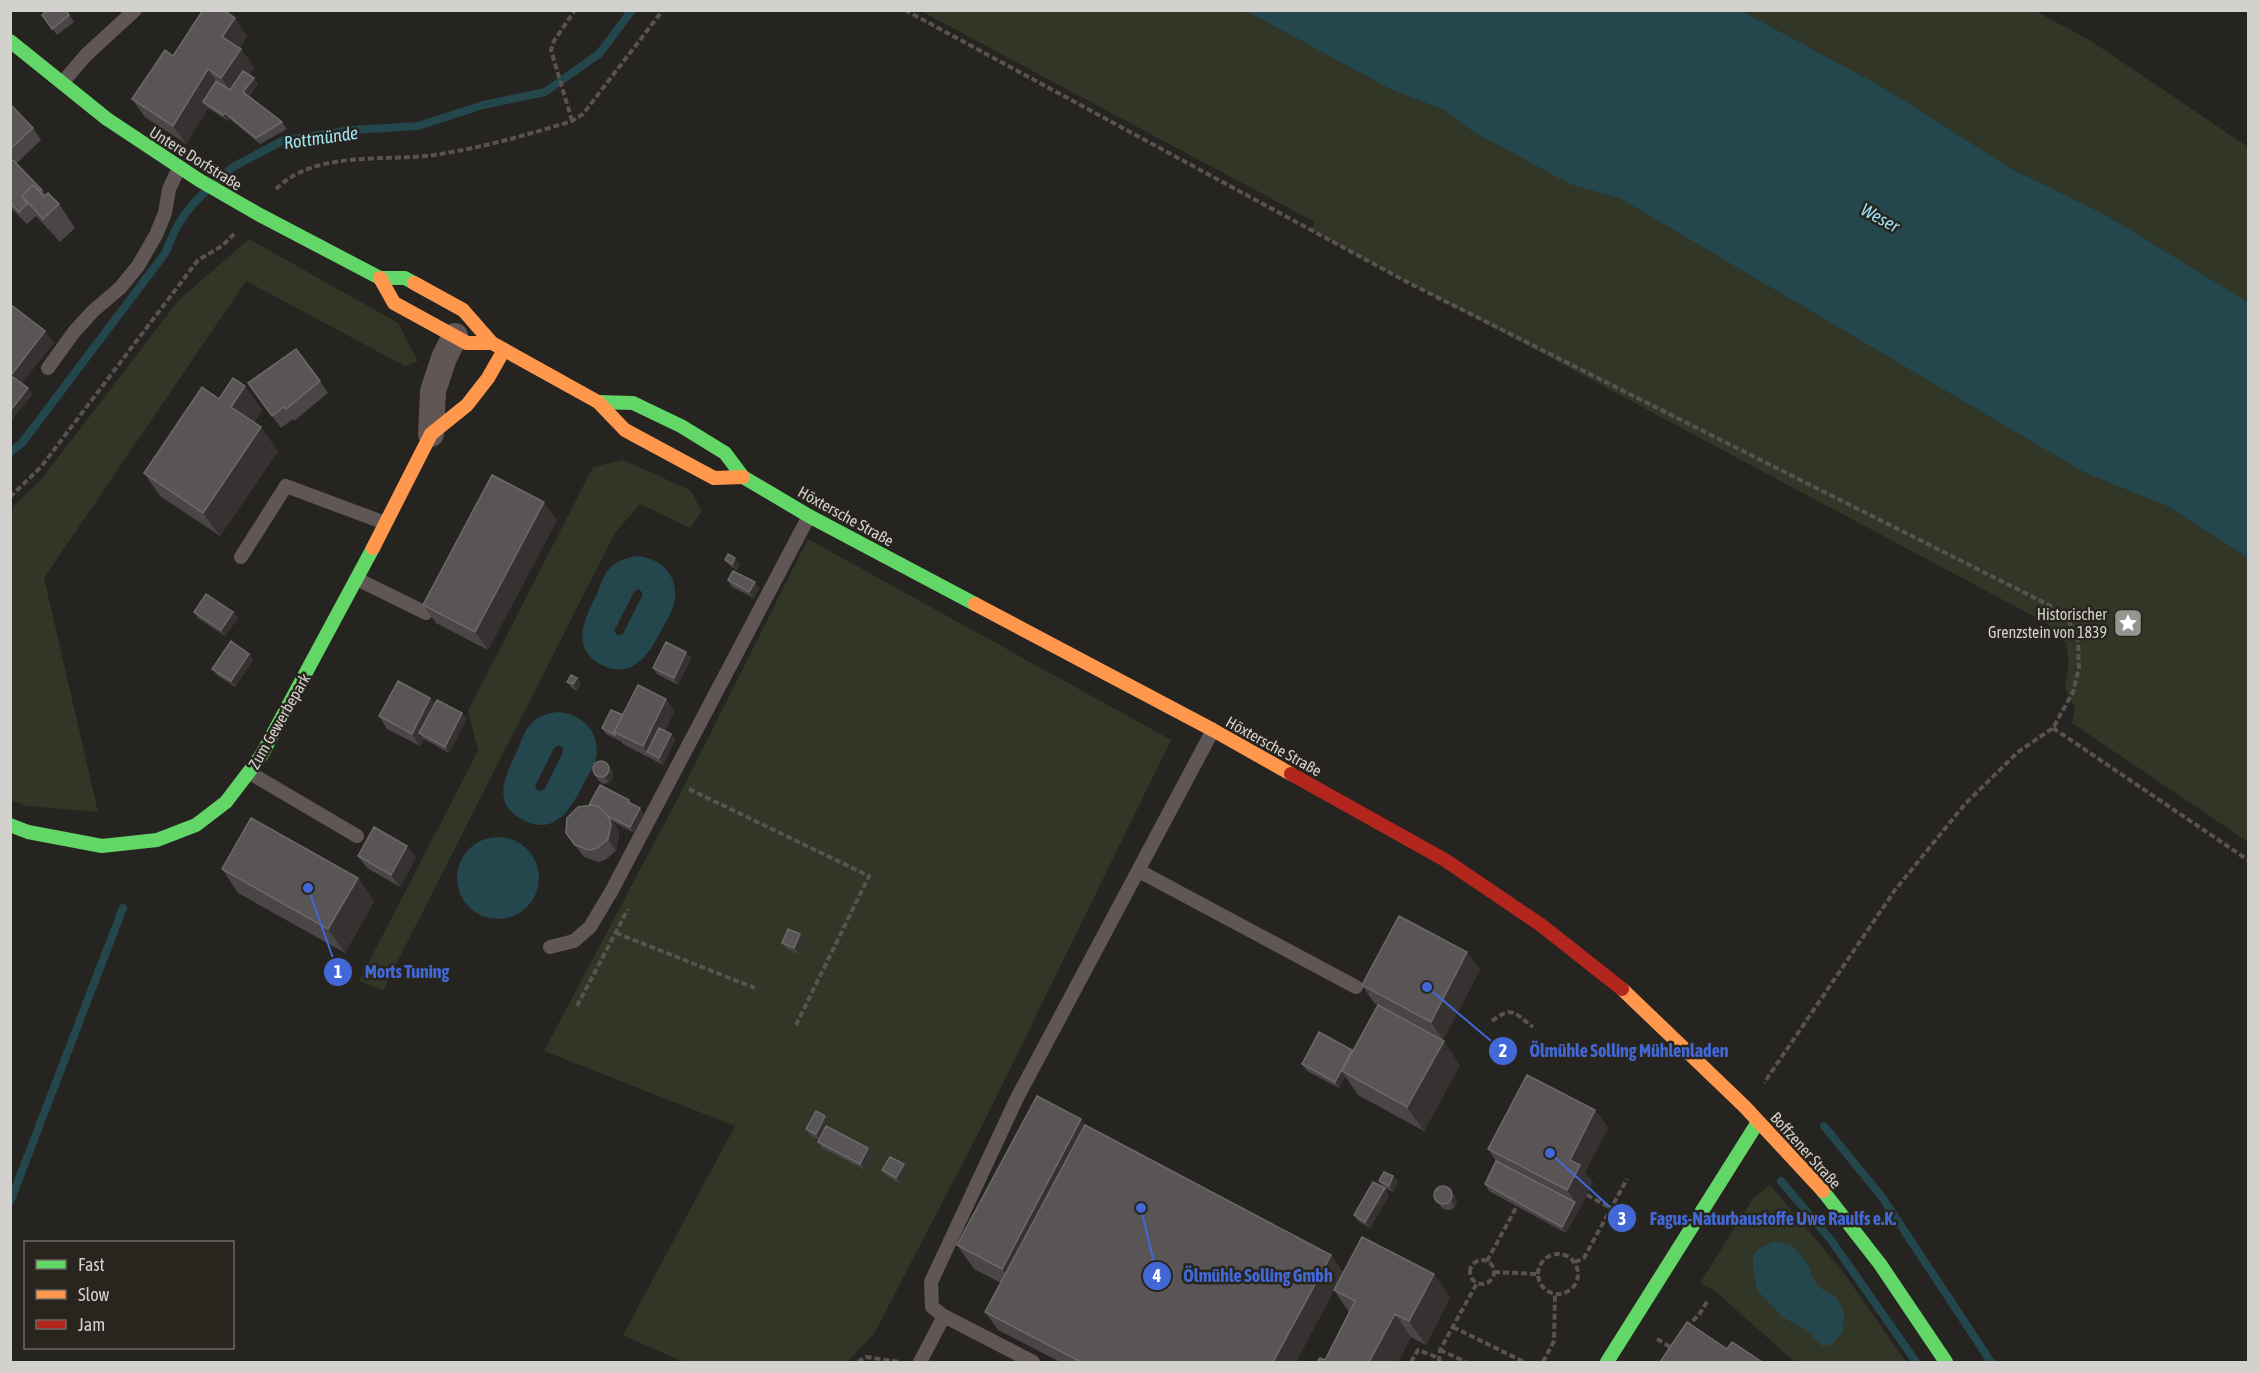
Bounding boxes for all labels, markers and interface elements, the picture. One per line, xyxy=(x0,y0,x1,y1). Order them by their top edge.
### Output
street label: Untere Dorfstraße xyxy=(147,122,245,194)
water label: Rottmünde xyxy=(282,122,359,153)
water label: Weser xyxy=(1857,199,1904,237)
street label: Höxtersche Straße xyxy=(795,482,897,550)
place label: Historischer Grenzstein von 1839 xyxy=(1988,605,2107,641)
place icon: Historischer Grenzstein von 1839 xyxy=(2112,607,2144,639)
street label: Zum Gewerbepark xyxy=(244,670,314,772)
street label: Höxtersche Straße xyxy=(1223,712,1325,780)
callout: Morts Tuning xyxy=(323,954,461,990)
text: 1 xyxy=(334,961,342,982)
text: Morts Tuning xyxy=(365,961,450,982)
callout: Ölmühle Solling Mühlenladen xyxy=(1488,1033,1741,1069)
text: 2 xyxy=(1499,1040,1507,1061)
text: Ölmühle Solling Mühlenladen xyxy=(1529,1040,1729,1061)
street label: Boffzener Straße xyxy=(1767,1108,1845,1192)
callout: Fagus-Naturbaustoffe Uwe Raulfs e.K. xyxy=(1607,1200,1908,1236)
text: 3 xyxy=(1618,1208,1626,1229)
text: Fagus-Naturbaustoffe Uwe Raulfs e.K. xyxy=(1650,1208,1896,1229)
legend xyxy=(24,1241,234,1349)
text: Fast xyxy=(78,1254,105,1275)
callout: Ölmühle Solling Gmbh xyxy=(1142,1258,1345,1294)
text: 4 xyxy=(1152,1265,1161,1286)
text: Ölmühle Solling Gmbh xyxy=(1183,1265,1333,1286)
text: Slow xyxy=(78,1284,109,1305)
text: Jam xyxy=(78,1314,105,1335)

